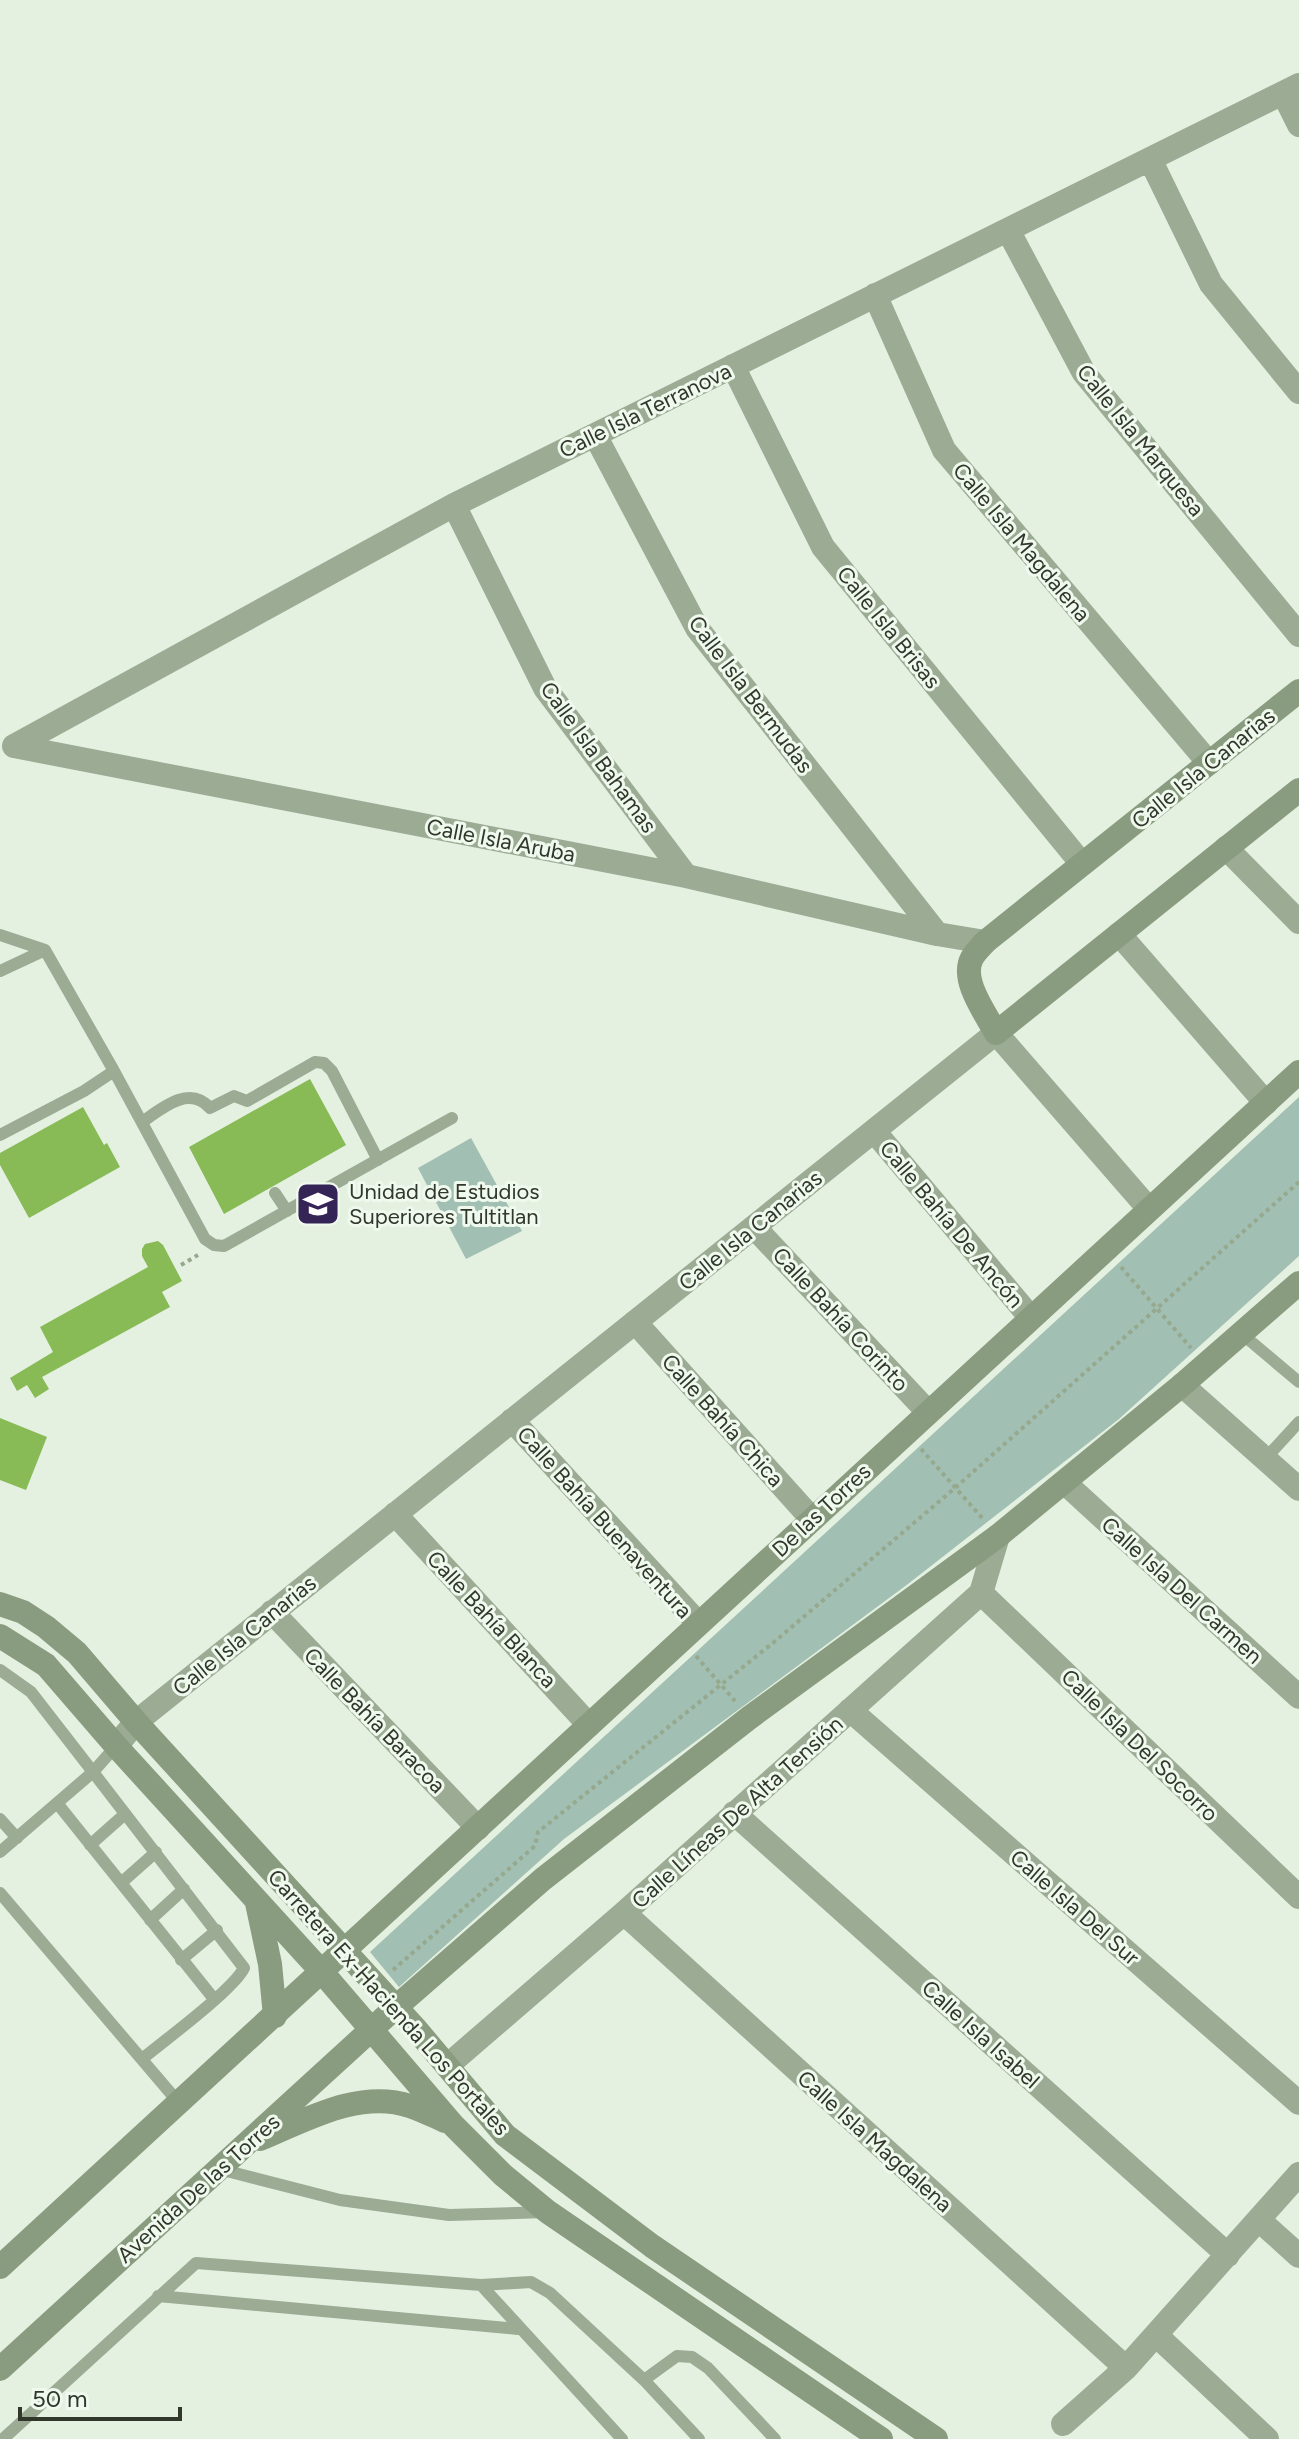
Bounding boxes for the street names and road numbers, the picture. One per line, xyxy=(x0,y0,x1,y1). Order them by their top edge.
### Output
street label: Calle Isla Terranova xyxy=(555,357,736,464)
street label: Calle Isla Marquesa xyxy=(1071,359,1210,522)
street label: Calle Isla Magdalena xyxy=(947,457,1096,627)
street label: Calle Isla Brisas xyxy=(831,561,946,694)
street label: Calle Isla Bermudas xyxy=(683,610,819,778)
street label: Calle Isla Bahamas xyxy=(535,676,663,838)
street label: Calle Isla Canarias xyxy=(1126,702,1280,834)
street label: Calle Isla Aruba xyxy=(424,813,577,868)
street label: Calle Bahía De Ancón xyxy=(874,1135,1029,1313)
street label: Calle Isla Canarias xyxy=(673,1164,827,1296)
street label: Calle Bahía Corinto xyxy=(767,1242,914,1397)
street label: Calle Bahía Chica xyxy=(656,1348,789,1492)
street label: Calle Bahía Buenaventura xyxy=(511,1421,698,1624)
street label: De las Torres xyxy=(766,1458,876,1563)
street label: Calle Isla Del Carmen xyxy=(1096,1511,1268,1670)
street label: Calle Bahía Blanca xyxy=(421,1545,562,1694)
street label: Calle Isla Canarias xyxy=(167,1569,321,1701)
street label: Calle Bahía Baracoa xyxy=(298,1642,451,1799)
street label: Calle Isla Del Socorro xyxy=(1055,1663,1224,1827)
street label: Calle Líneas De Alta Tensión xyxy=(626,1710,848,1914)
street label: Calle Isla Del Sur xyxy=(1004,1844,1145,1971)
street label: Carretera Ex-Hacienda Los Portales xyxy=(262,1864,515,2141)
street label: Calle Isla Isabel xyxy=(916,1974,1045,2094)
street label: Calle Isla Magdalena xyxy=(792,2065,958,2218)
street label: Avenida De las Torres xyxy=(111,2108,285,2269)

